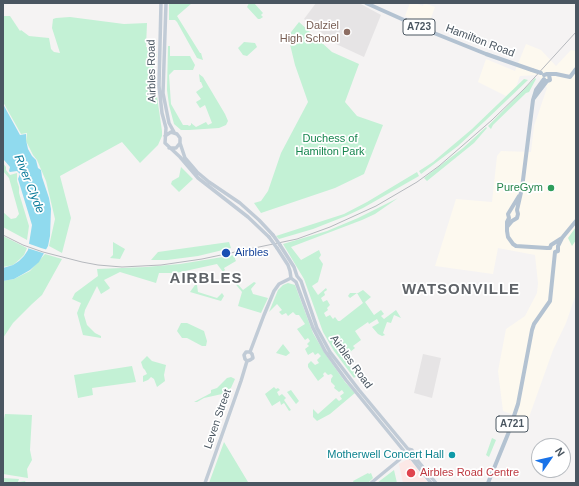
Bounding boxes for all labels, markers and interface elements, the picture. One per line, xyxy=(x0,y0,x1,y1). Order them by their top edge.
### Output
place label: Dalziel High School xyxy=(280,19,339,45)
road number: A723 xyxy=(403,19,435,35)
street label: Hamilton Road xyxy=(444,22,516,60)
marker: Dalziel High School xyxy=(342,27,352,37)
street label: Airbles Road xyxy=(145,39,159,103)
park label: Duchess of Hamilton Park xyxy=(295,132,365,158)
water label: River Clyde xyxy=(11,153,47,215)
place label: PureGym xyxy=(497,181,543,195)
marker: PureGym xyxy=(546,183,556,193)
place label: Airbles xyxy=(235,246,269,260)
marker: Airbles xyxy=(220,247,232,259)
district label: AIRBLES xyxy=(170,270,242,288)
district label: WATSONVILLE xyxy=(402,281,520,299)
street label: Airbles Road xyxy=(327,333,375,391)
street label: Leven Street xyxy=(202,387,234,451)
road number: A721 xyxy=(496,416,528,432)
north arrow xyxy=(531,438,571,478)
text: N xyxy=(553,445,567,458)
place label: Motherwell Concert Hall xyxy=(327,448,444,462)
marker: Motherwell Concert Hall xyxy=(447,450,457,460)
place label: Airbles Road Centre xyxy=(420,466,519,480)
marker: Airbles Road Centre xyxy=(405,467,417,479)

